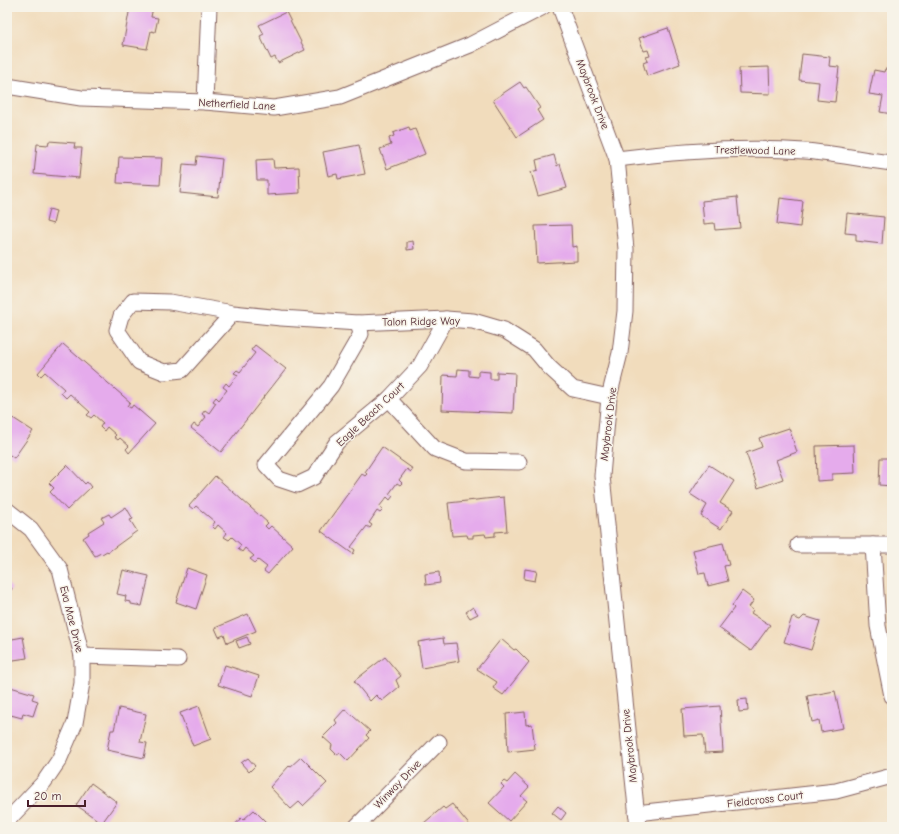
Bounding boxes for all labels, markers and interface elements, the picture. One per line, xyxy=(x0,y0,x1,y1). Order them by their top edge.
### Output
street label: Maybrook Drive xyxy=(573,57,612,132)
street label: Netherfield Lane xyxy=(198,96,276,113)
street label: Trestlewood Lane xyxy=(714,143,796,158)
street label: Talon Ridge Way xyxy=(382,314,460,329)
street label: Eagle Beach Court xyxy=(334,379,408,449)
street label: Maybrook Drive xyxy=(598,386,620,462)
street label: Eva Mae Drive xyxy=(57,584,86,654)
street label: Maybrook Drive xyxy=(619,708,640,784)
street label: Winway Drive xyxy=(371,757,424,811)
scale bar xyxy=(28,782,85,808)
street label: Fieldcross Court xyxy=(726,788,805,811)
text: 20 m xyxy=(34,789,62,803)

